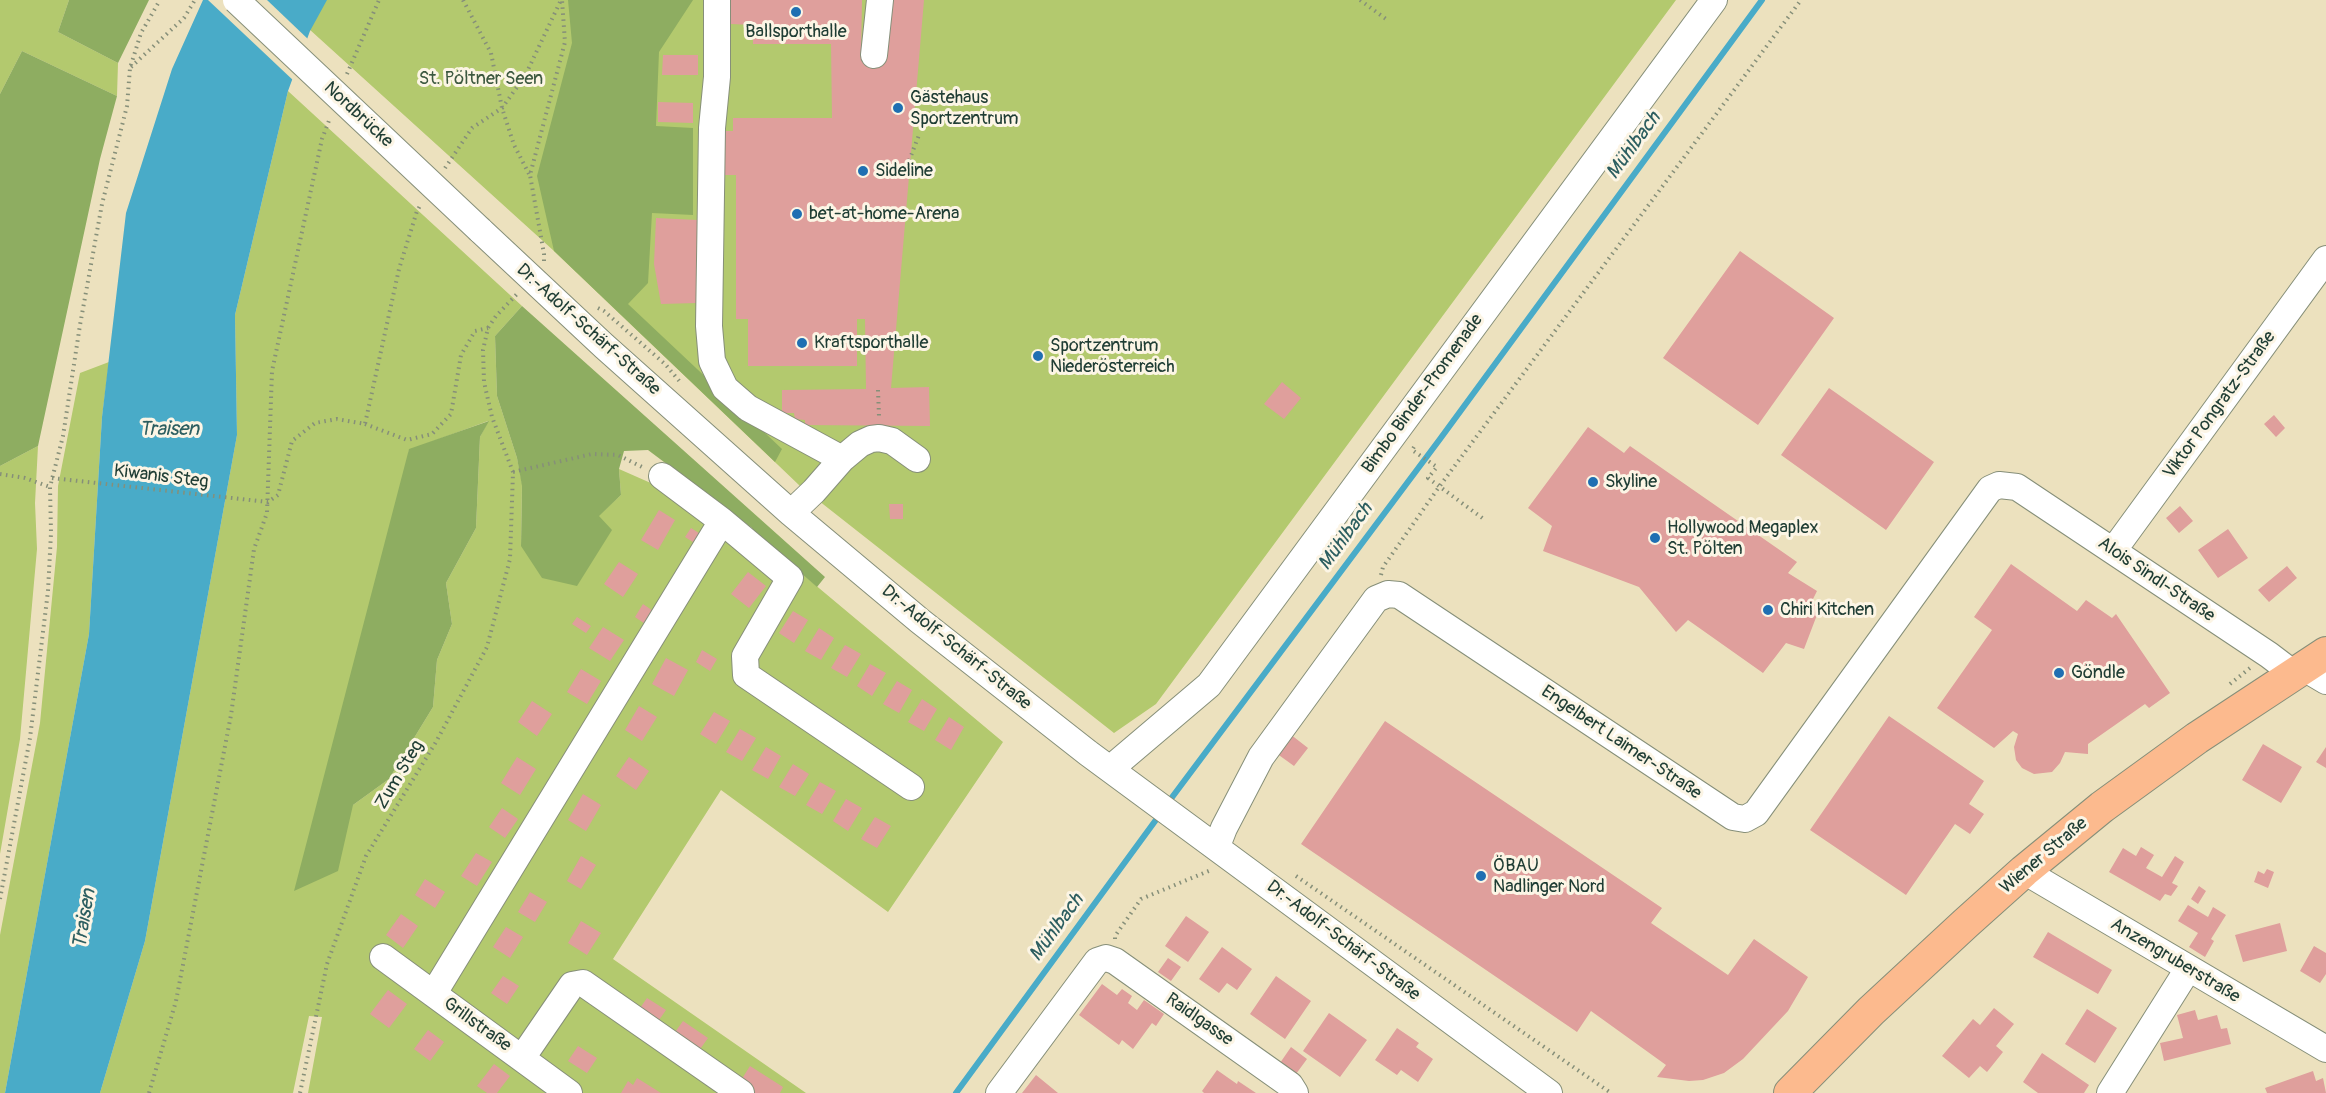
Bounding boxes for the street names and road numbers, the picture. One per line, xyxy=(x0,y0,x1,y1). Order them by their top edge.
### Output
street label: Nordbrücke xyxy=(319,77,397,153)
street label: Dr.-Adolf-Schärf-Straße xyxy=(511,260,665,400)
street label: Bimbo Binder-Promenade xyxy=(1358,310,1488,478)
street label: Viktor Pongratz-Straße xyxy=(2159,327,2281,483)
street label: Kiwanis Steg xyxy=(113,460,209,494)
street label: Alois Sindl-Straße xyxy=(2093,533,2219,627)
street label: Dr.-Adolf-Schärf-Straße xyxy=(877,581,1035,715)
street label: Engelbert Laimer-Straße xyxy=(1537,681,1705,805)
street label: Zum Steg xyxy=(371,737,429,813)
street label: Wiener Straße xyxy=(1996,813,2092,899)
street label: Dr.-Adolf-Schärf-Straße xyxy=(1262,876,1424,1006)
street label: Anzengruberstraße xyxy=(2106,914,2244,1008)
street label: Raidlgasse xyxy=(1161,989,1237,1051)
street label: Grillstraße xyxy=(439,993,515,1057)

